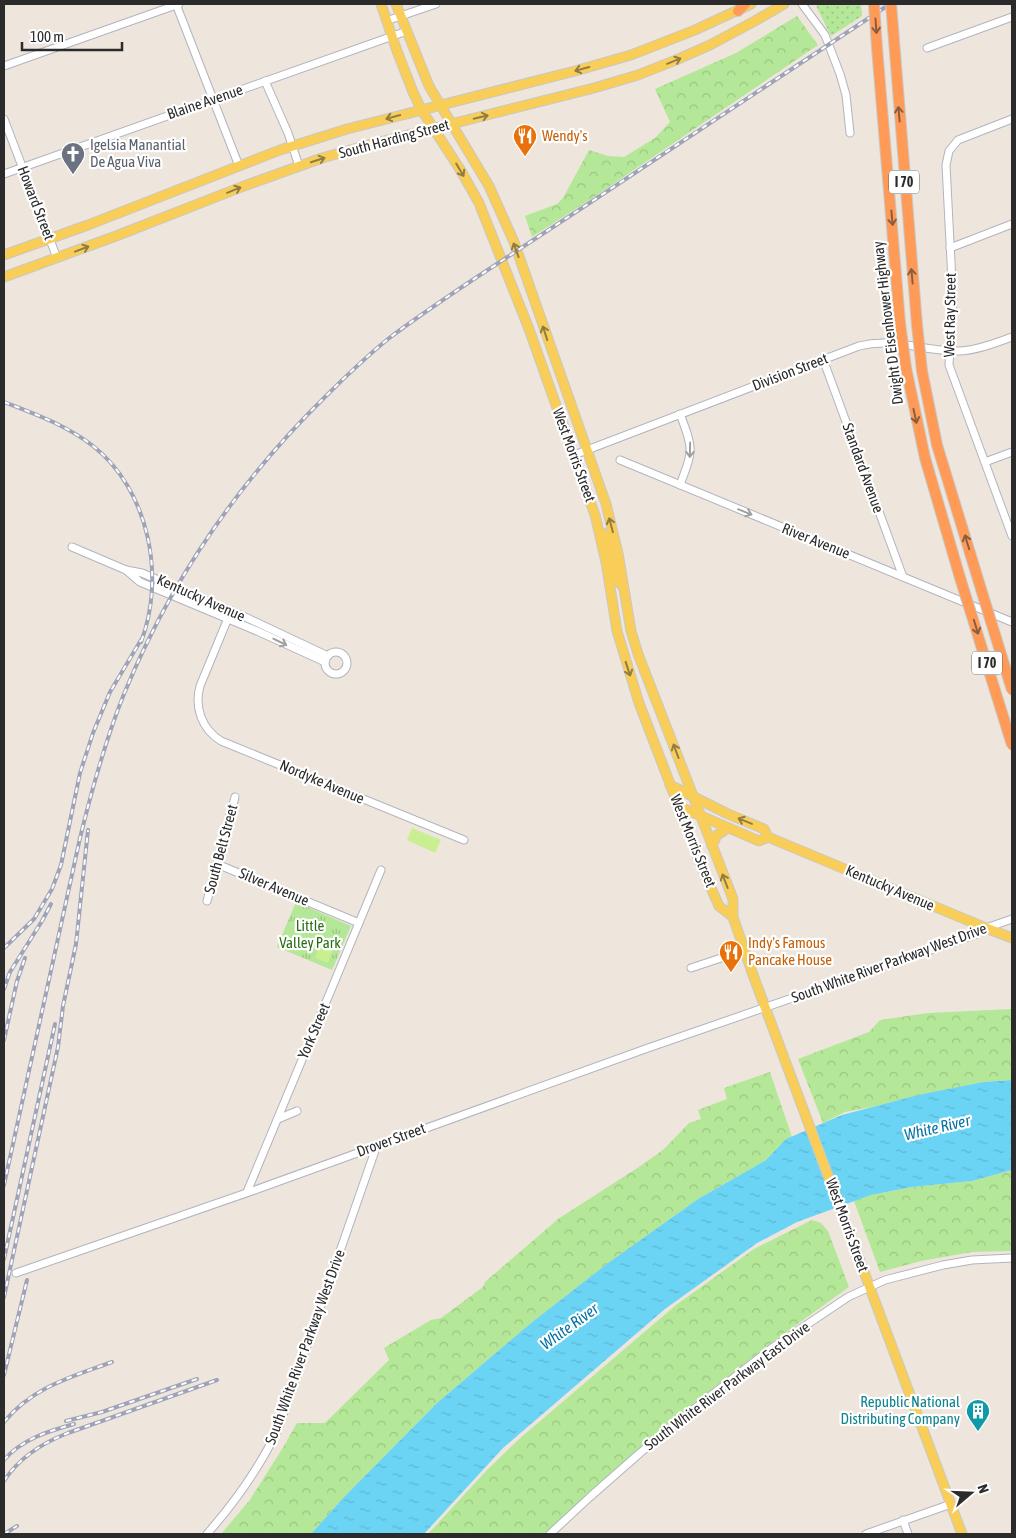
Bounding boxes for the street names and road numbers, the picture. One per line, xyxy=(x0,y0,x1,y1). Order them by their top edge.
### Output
street label: Blaine Avenue xyxy=(165,81,245,122)
street label: South Harding Street xyxy=(337,116,451,161)
street label: Howard Street xyxy=(15,163,58,242)
road number: I 70 xyxy=(889,170,919,193)
street label: Dwight D Eisenhower Highway xyxy=(869,240,906,406)
street label: West Ray Street xyxy=(940,273,959,357)
street label: Division Street xyxy=(750,349,830,394)
street label: West Morris Street xyxy=(550,406,599,504)
street label: Standard Avenue xyxy=(839,421,888,515)
street label: River Avenue xyxy=(780,519,853,562)
street label: Kentucky Avenue xyxy=(155,571,248,625)
road number: I 70 xyxy=(972,651,1002,674)
street label: Nordyke Avenue xyxy=(277,756,367,807)
street label: West Morris Street xyxy=(667,792,720,890)
street label: South Belt Street xyxy=(200,803,241,895)
street label: Kentucky Avenue xyxy=(843,861,937,914)
street label: Silver Avenue xyxy=(237,864,312,909)
street label: South White River Parkway West Drive xyxy=(789,919,989,1006)
street label: York Street xyxy=(294,1000,333,1061)
street label: Drover Street xyxy=(354,1119,428,1160)
street label: West Morris Street xyxy=(823,1176,872,1274)
street label: South White River Parkway West Drive xyxy=(261,1247,348,1447)
street label: South White River Parkway East Drive xyxy=(641,1318,813,1453)

